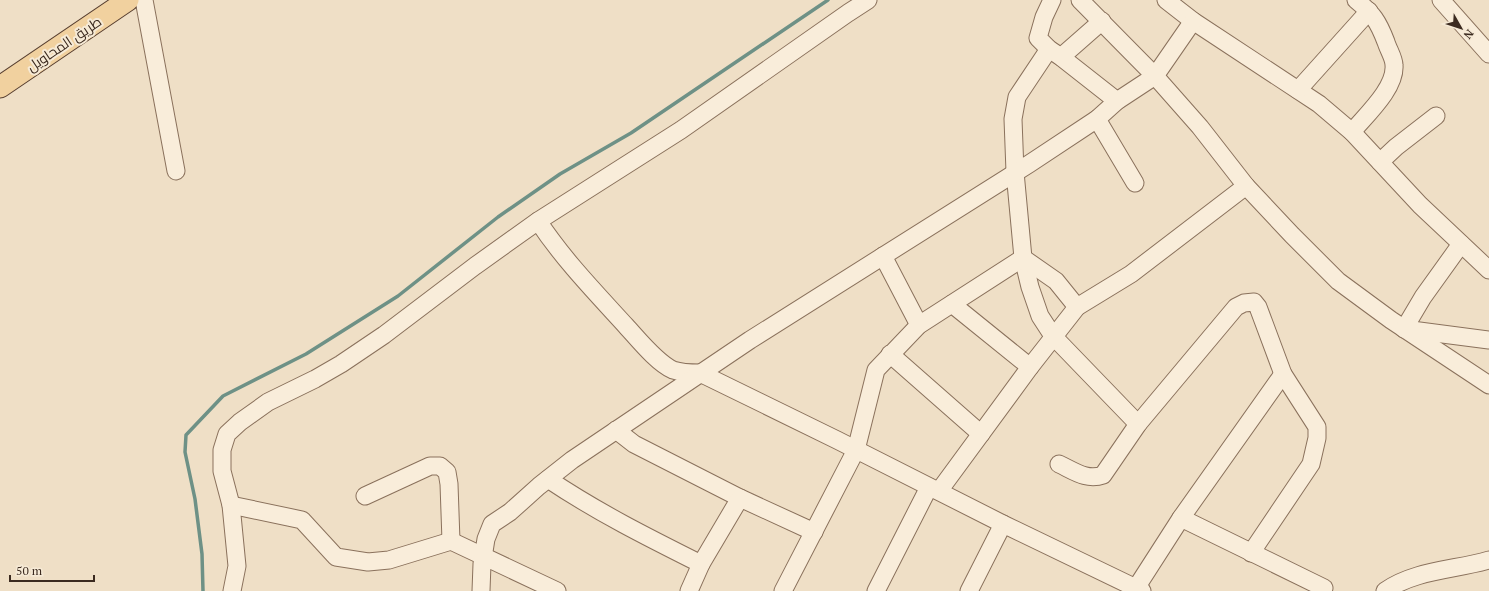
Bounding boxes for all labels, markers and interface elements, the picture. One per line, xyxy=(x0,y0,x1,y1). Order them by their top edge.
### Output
north arrow xyxy=(1441,8,1481,48)
street label: طريق المحاويل xyxy=(23,12,105,76)
text: N xyxy=(1460,27,1477,42)
scale bar xyxy=(10,557,94,583)
text: 50 m xyxy=(16,563,43,578)

